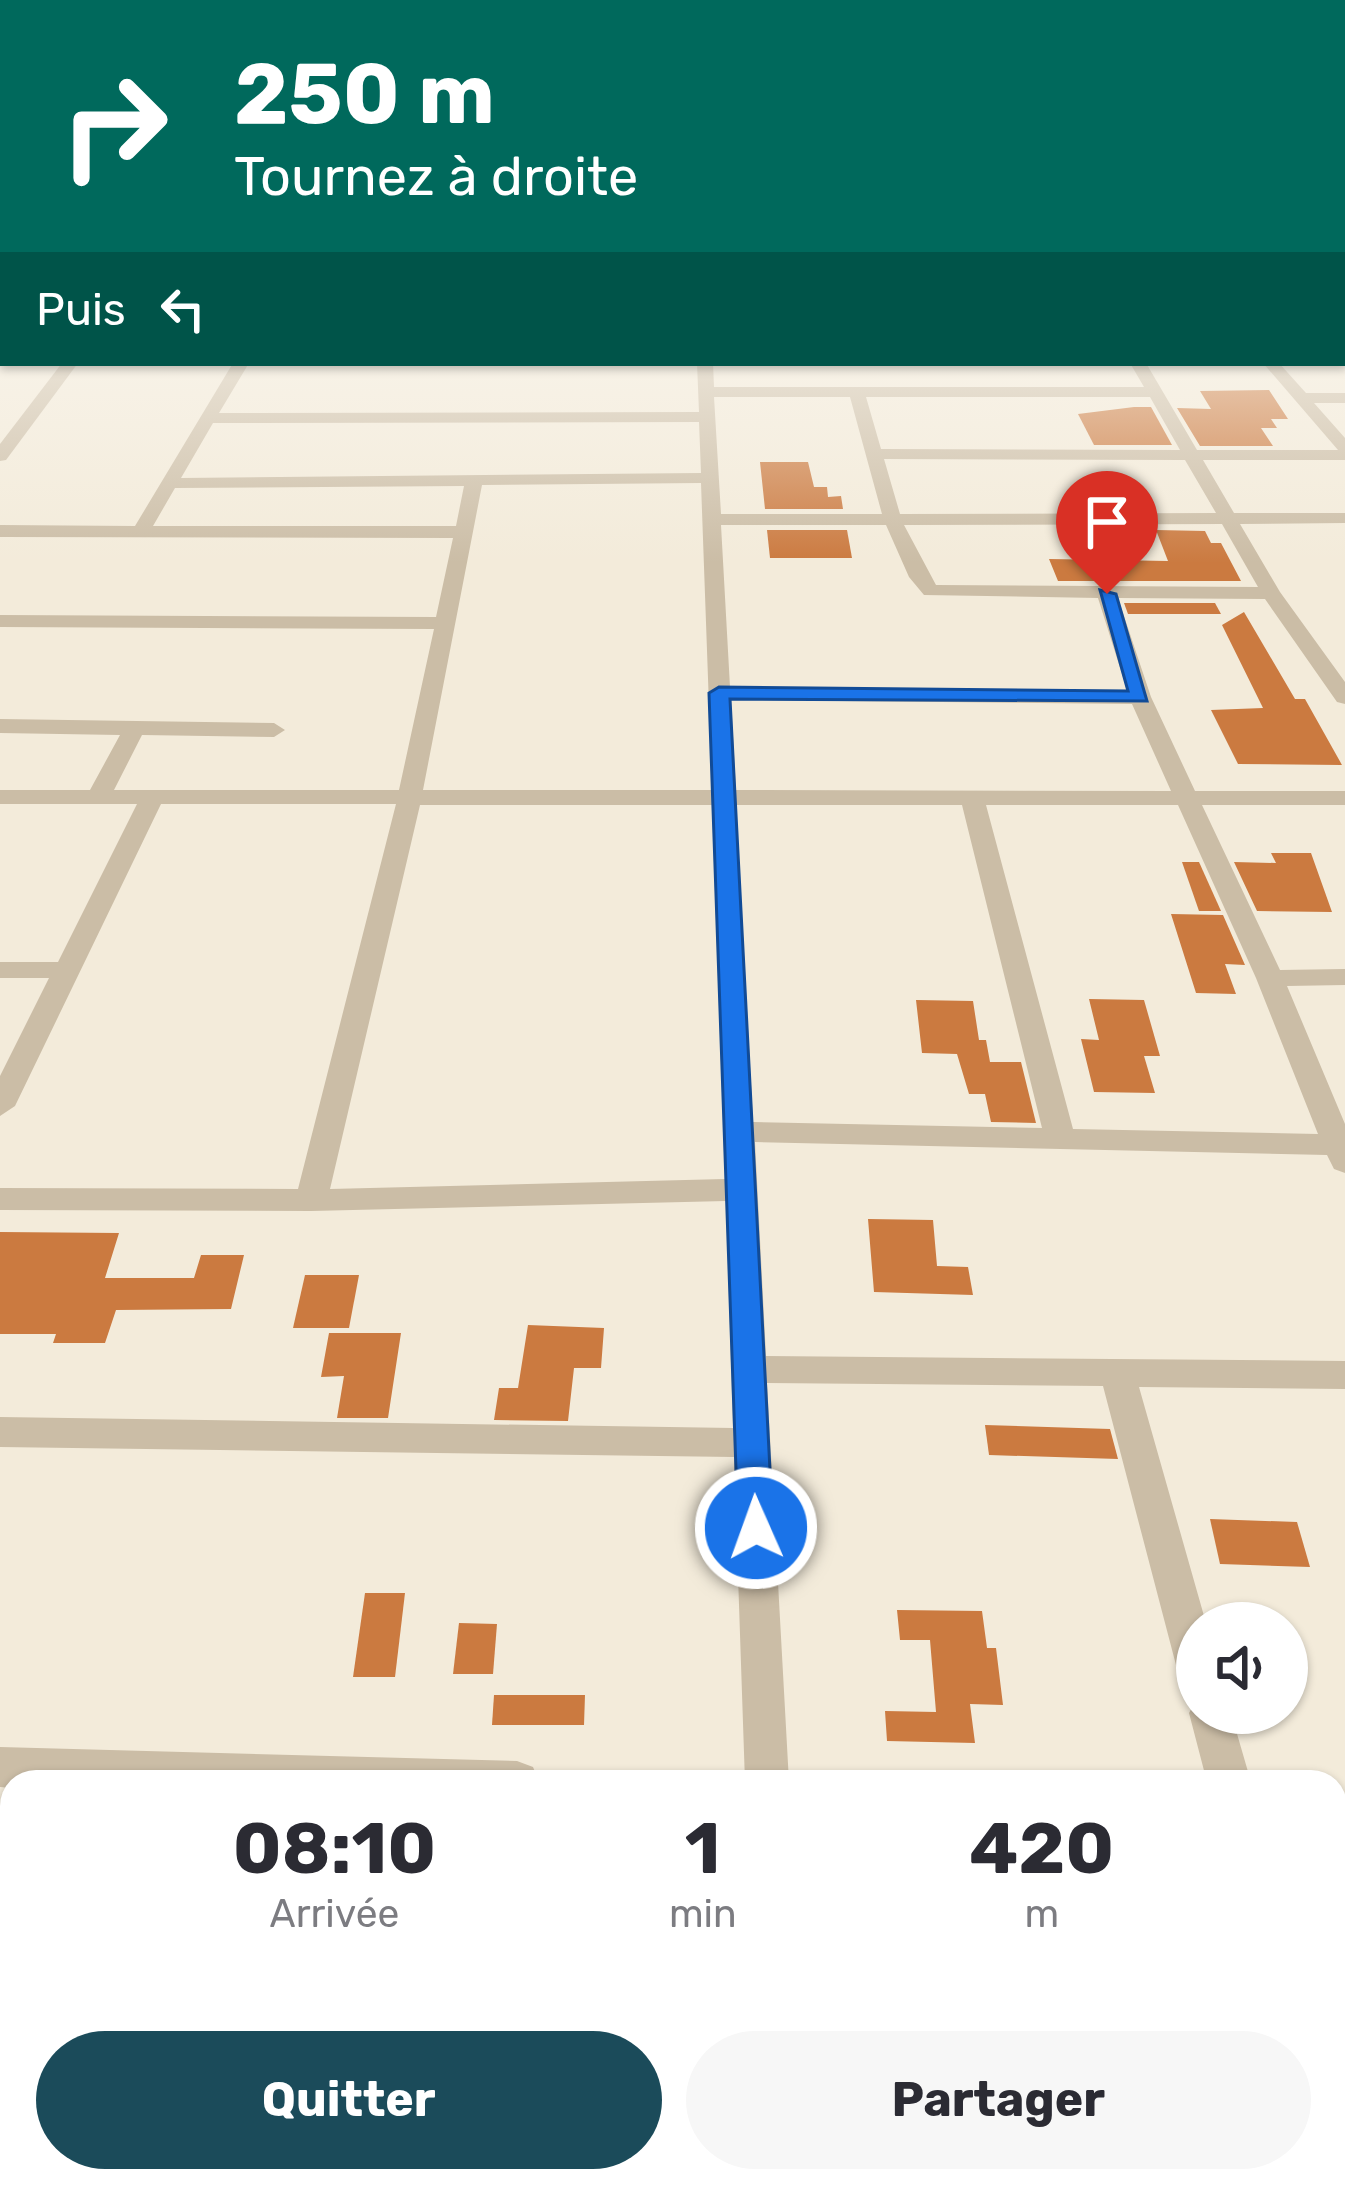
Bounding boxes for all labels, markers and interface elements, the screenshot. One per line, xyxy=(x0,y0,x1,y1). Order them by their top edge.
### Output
text: 250 m xyxy=(234,44,495,144)
icon: right xyxy=(36,48,192,204)
text: Tournez à droite xyxy=(234,145,638,209)
icon: left xyxy=(150,276,216,342)
text: Puis xyxy=(36,283,126,336)
pin xyxy=(1056,471,1158,594)
icon: arrive xyxy=(1074,489,1140,555)
position arrow xyxy=(693,1465,819,1591)
map controls xyxy=(1176,1602,1308,1734)
button: sound xyxy=(1176,1602,1308,1734)
text: 08:10 xyxy=(233,1806,436,1891)
text: 1 xyxy=(685,1806,721,1891)
text: 420 xyxy=(969,1806,1114,1891)
text: Arrivée xyxy=(270,1891,399,1937)
text: min xyxy=(669,1891,737,1937)
text: m xyxy=(1024,1891,1059,1937)
button: Quitter xyxy=(36,2031,662,2169)
button: Partager xyxy=(686,2031,1311,2169)

